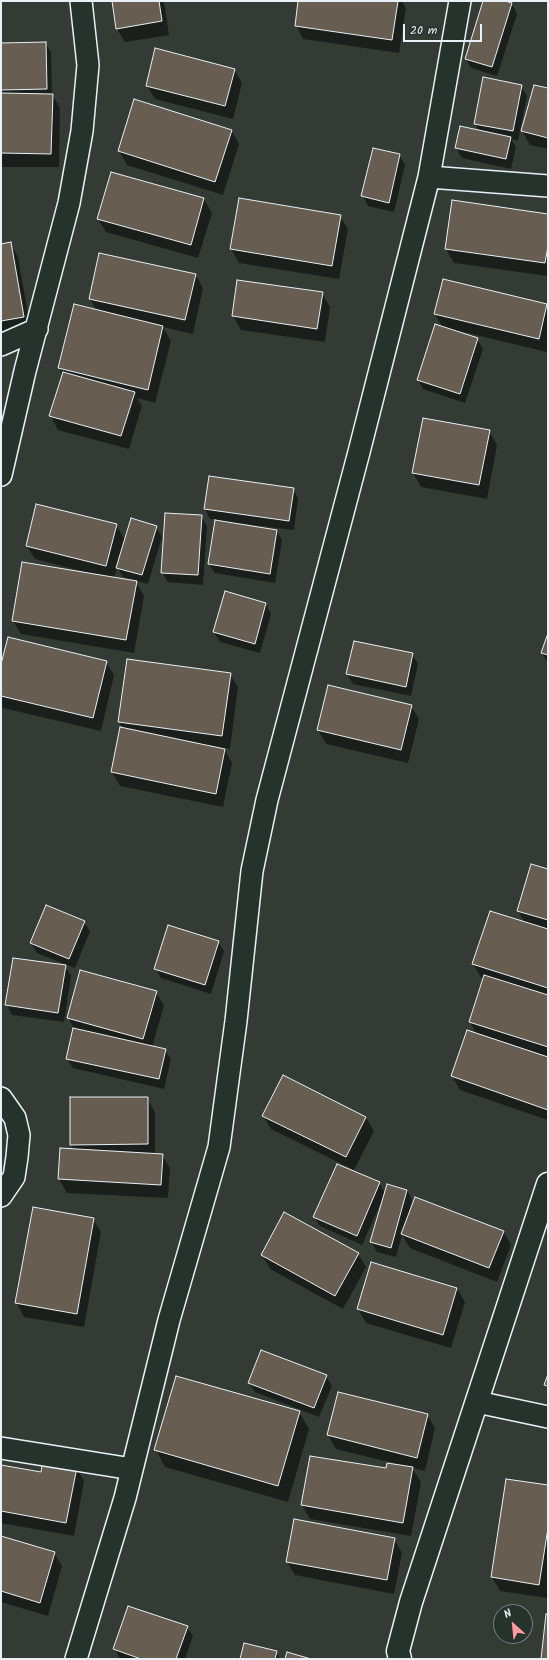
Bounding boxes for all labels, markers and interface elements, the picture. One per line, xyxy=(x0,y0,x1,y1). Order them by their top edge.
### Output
scale bar xyxy=(405,16,484,42)
text: 20 m xyxy=(410,21,437,40)
north arrow xyxy=(493,1604,533,1644)
text: N xyxy=(501,1605,515,1624)

